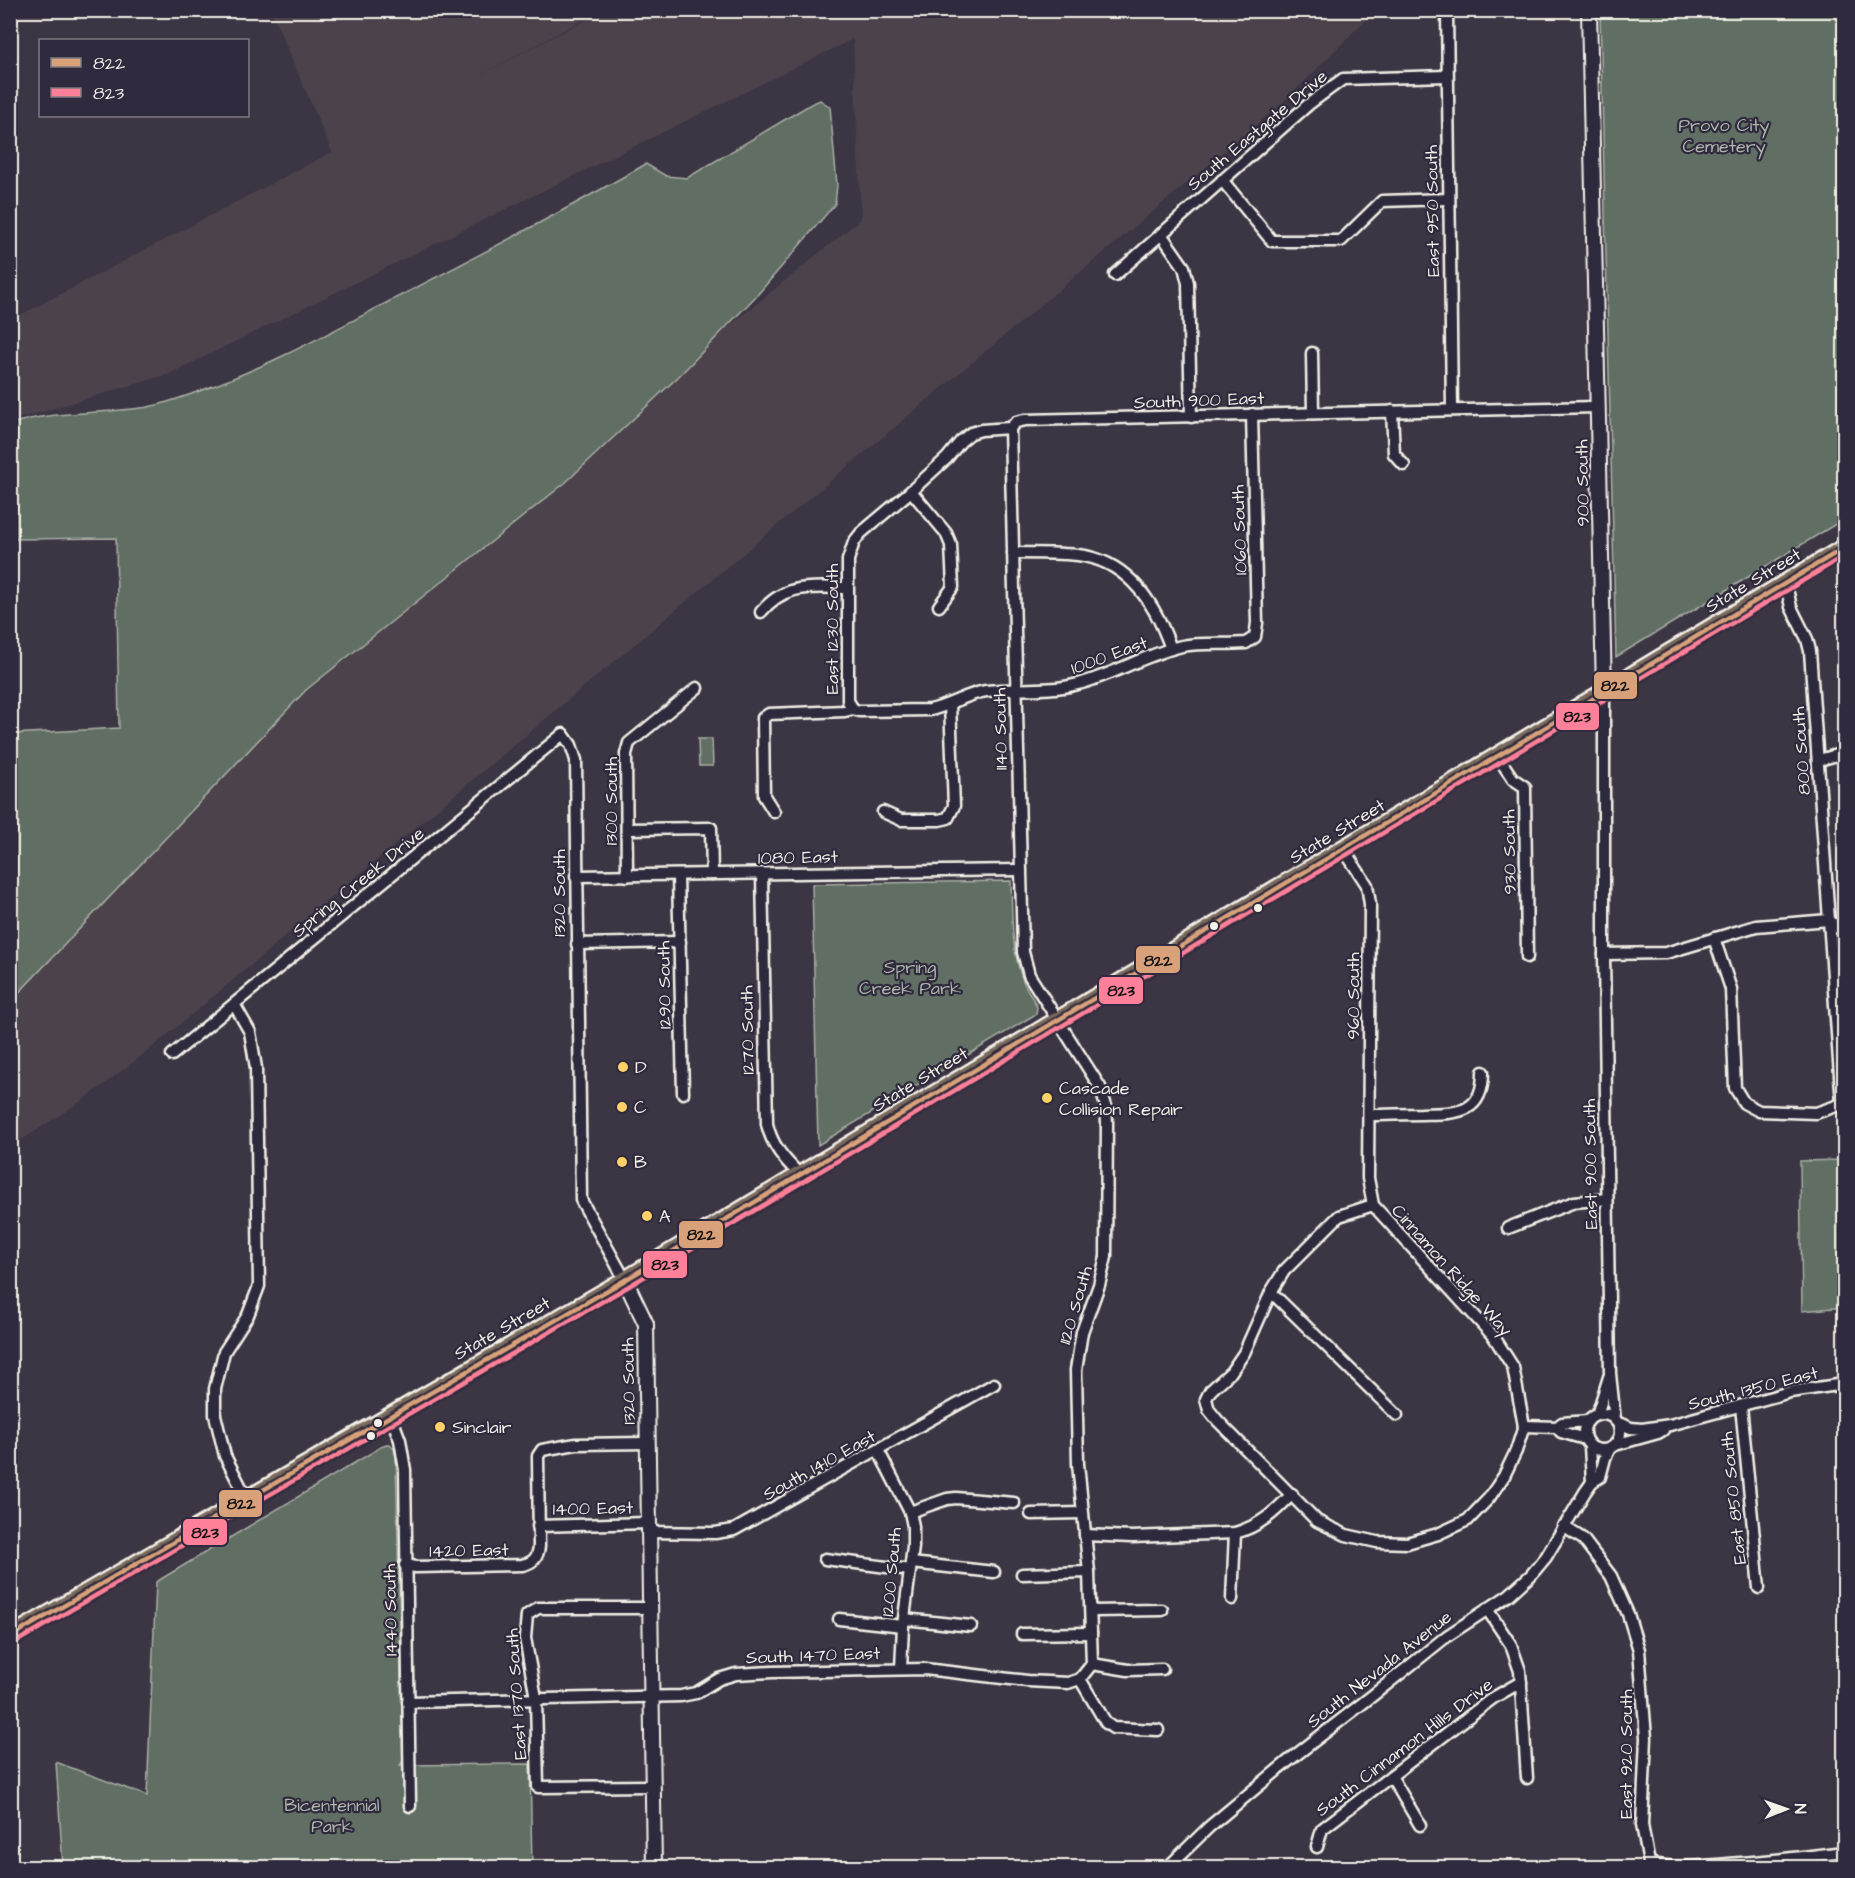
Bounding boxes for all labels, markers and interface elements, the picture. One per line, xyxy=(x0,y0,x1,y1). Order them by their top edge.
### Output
legend xyxy=(39,39,249,117)
text: 822 xyxy=(93,51,126,76)
street label: South Eastgate Drive xyxy=(1182,64,1334,197)
text: 823 xyxy=(93,81,124,106)
park label: Provo City Cemetery xyxy=(1679,113,1770,160)
street label: East 950 South xyxy=(1419,145,1446,277)
street label: South 900 East xyxy=(1133,386,1265,415)
street label: 900 South xyxy=(1569,439,1596,527)
street label: 1060 South xyxy=(1225,484,1254,576)
street label: State Street xyxy=(1701,542,1806,619)
street label: East 1230 South xyxy=(820,564,845,694)
street label: 1000 East xyxy=(1067,630,1152,681)
line badge: 822 xyxy=(1593,671,1638,700)
text: 822 xyxy=(1601,675,1630,697)
street label: 1140 South xyxy=(987,687,1014,770)
line badge: 823 xyxy=(1555,702,1600,731)
text: 823 xyxy=(1563,706,1592,728)
street label: 800 South xyxy=(1786,706,1817,796)
street label: 1300 South xyxy=(599,757,624,845)
street label: State Street xyxy=(1285,793,1390,870)
street label: 930 South xyxy=(1496,809,1523,895)
street label: Spring Creek Drive xyxy=(287,821,431,944)
street label: 1080 East xyxy=(758,844,839,871)
street label: 1320 South xyxy=(547,849,572,937)
unlabelled marker xyxy=(1252,902,1264,914)
unlabelled marker xyxy=(1208,920,1220,932)
street label: 1290 South xyxy=(651,940,678,1029)
line badge: 822 xyxy=(1135,945,1181,974)
text: 822 xyxy=(1144,950,1173,972)
street label: 960 South xyxy=(1341,952,1366,1040)
park label: Spring Creek Park xyxy=(859,955,961,1001)
line badge: 823 xyxy=(1098,976,1144,1005)
text: 823 xyxy=(1107,980,1136,1002)
street label: 1270 South xyxy=(734,985,761,1075)
street label: State Street xyxy=(868,1041,973,1118)
place label: D xyxy=(635,1055,647,1080)
marker: D xyxy=(616,1060,630,1074)
place label: Cascade Collision Repair xyxy=(1059,1076,1183,1122)
marker: Cascade Collision Repair xyxy=(1040,1091,1054,1105)
place label: C xyxy=(634,1095,647,1120)
street label: East 900 South xyxy=(1577,1098,1604,1229)
marker: C xyxy=(615,1100,629,1114)
place label: B xyxy=(634,1150,647,1175)
marker: B xyxy=(615,1155,629,1169)
street label: Cinnamon Ridge Way xyxy=(1385,1199,1518,1343)
place label: A xyxy=(659,1204,671,1229)
marker: A xyxy=(640,1209,654,1223)
line badge: 822 xyxy=(678,1220,724,1249)
text: 822 xyxy=(687,1224,716,1246)
line badge: 823 xyxy=(642,1250,688,1279)
text: 823 xyxy=(651,1254,680,1276)
street label: 1120 South xyxy=(1052,1263,1099,1347)
street label: State Street xyxy=(449,1290,556,1366)
street label: 1320 South xyxy=(615,1337,642,1425)
street label: South 1350 East xyxy=(1686,1360,1821,1417)
place label: Sinclair xyxy=(452,1415,511,1440)
unlabelled marker xyxy=(372,1417,384,1429)
marker: Sinclair xyxy=(433,1420,447,1434)
street label: South 1410 East xyxy=(758,1424,881,1507)
unlabelled marker xyxy=(365,1430,377,1442)
street label: East 850 South xyxy=(1714,1430,1753,1566)
line badge: 822 xyxy=(218,1489,263,1518)
text: 822 xyxy=(227,1493,256,1515)
street label: 1400 East xyxy=(552,1495,634,1522)
line badge: 823 xyxy=(182,1518,228,1546)
text: 823 xyxy=(191,1522,220,1544)
street label: 1200 South xyxy=(875,1526,908,1618)
street label: 1420 East xyxy=(429,1537,510,1564)
street label: 1440 South xyxy=(377,1563,404,1656)
street label: South Nevada Avenue xyxy=(1302,1605,1457,1734)
street label: East 1370 South xyxy=(499,1627,534,1760)
street label: South 1470 East xyxy=(745,1641,881,1670)
street label: South Cinnamon Hills Drive xyxy=(1310,1672,1498,1822)
street label: East 920 South xyxy=(1614,1689,1639,1819)
north arrow xyxy=(1756,1779,1816,1839)
park label: Bicentennial Park xyxy=(284,1793,380,1839)
text: N xyxy=(1789,1804,1811,1814)

